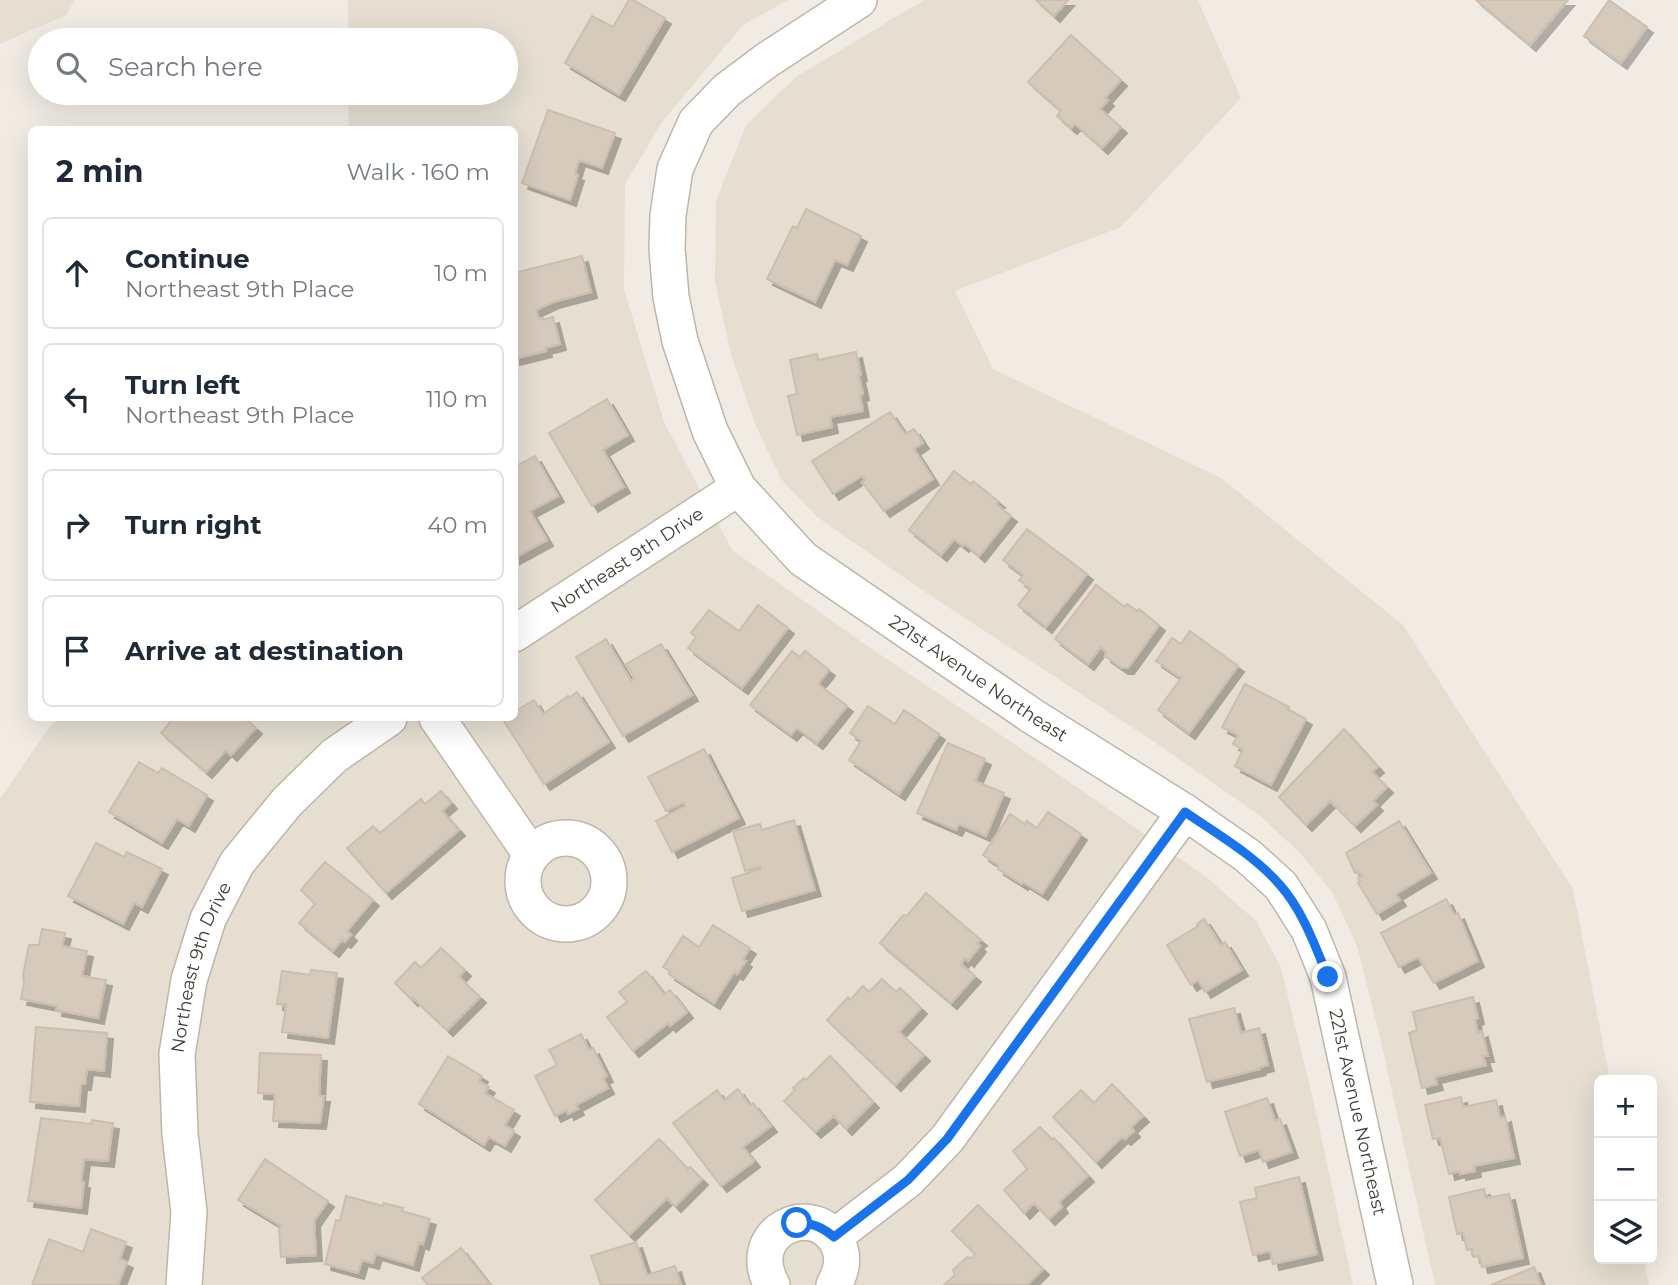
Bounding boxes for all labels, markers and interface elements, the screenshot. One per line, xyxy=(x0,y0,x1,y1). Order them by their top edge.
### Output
search box xyxy=(28,28,518,105)
icon: search xyxy=(52,48,90,86)
text: Search here xyxy=(108,51,263,83)
text: 2 min xyxy=(56,153,143,190)
text: Walk · 160 m xyxy=(346,158,490,186)
text: Continue xyxy=(125,243,250,275)
icon: ahead xyxy=(58,254,96,292)
text: 10 m xyxy=(434,259,488,287)
text: Northeast 9th Place xyxy=(125,275,354,303)
text: Turn left xyxy=(125,369,241,401)
icon: left xyxy=(58,380,96,418)
text: 110 m xyxy=(426,385,488,413)
text: Northeast 9th Place xyxy=(125,401,354,429)
street label: Northeast 9th Drive xyxy=(547,503,708,618)
icon: right xyxy=(58,506,96,544)
text: Turn right xyxy=(125,509,261,541)
text: 40 m xyxy=(427,511,488,539)
street label: 221st Avenue Northeast xyxy=(885,610,1071,746)
icon: arrive xyxy=(58,632,96,670)
text: Arrive at destination xyxy=(125,635,404,667)
street label: Northeast 9th Drive xyxy=(166,878,236,1054)
route end xyxy=(1312,961,1343,992)
street label: 221st Avenue Northeast xyxy=(1324,1007,1391,1217)
map controls xyxy=(1594,1075,1657,1264)
button: + xyxy=(1594,1075,1657,1138)
button: − xyxy=(1594,1138,1657,1201)
button: layers xyxy=(1594,1201,1657,1264)
route start xyxy=(781,1207,812,1238)

